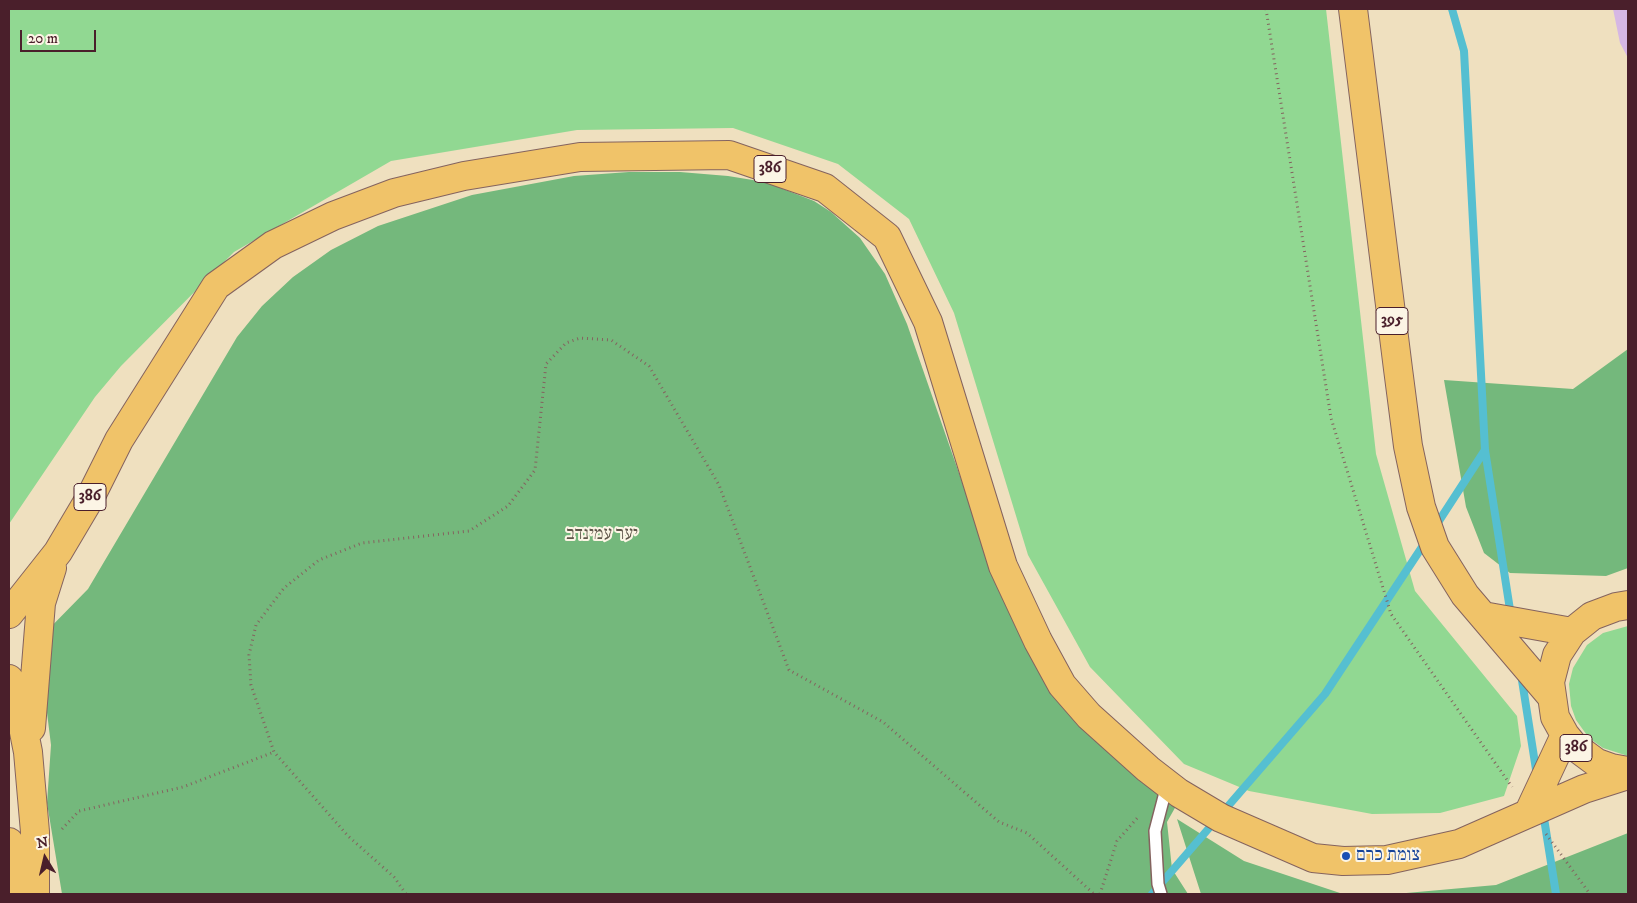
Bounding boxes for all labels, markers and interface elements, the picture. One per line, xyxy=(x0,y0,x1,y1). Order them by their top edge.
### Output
scale bar xyxy=(22,20,99,52)
text: 20 m xyxy=(28,29,58,48)
road number: 386 xyxy=(754,156,786,182)
road number: 395 xyxy=(1376,308,1408,334)
road number: 386 xyxy=(74,484,106,511)
park label: יער עמינדב xyxy=(566,524,638,546)
road number: 386 xyxy=(1560,734,1592,761)
north arrow xyxy=(20,833,70,883)
text: N xyxy=(36,833,50,853)
place label: צומת כרם xyxy=(1356,845,1420,867)
marker: צומת כרם xyxy=(1340,850,1352,862)

